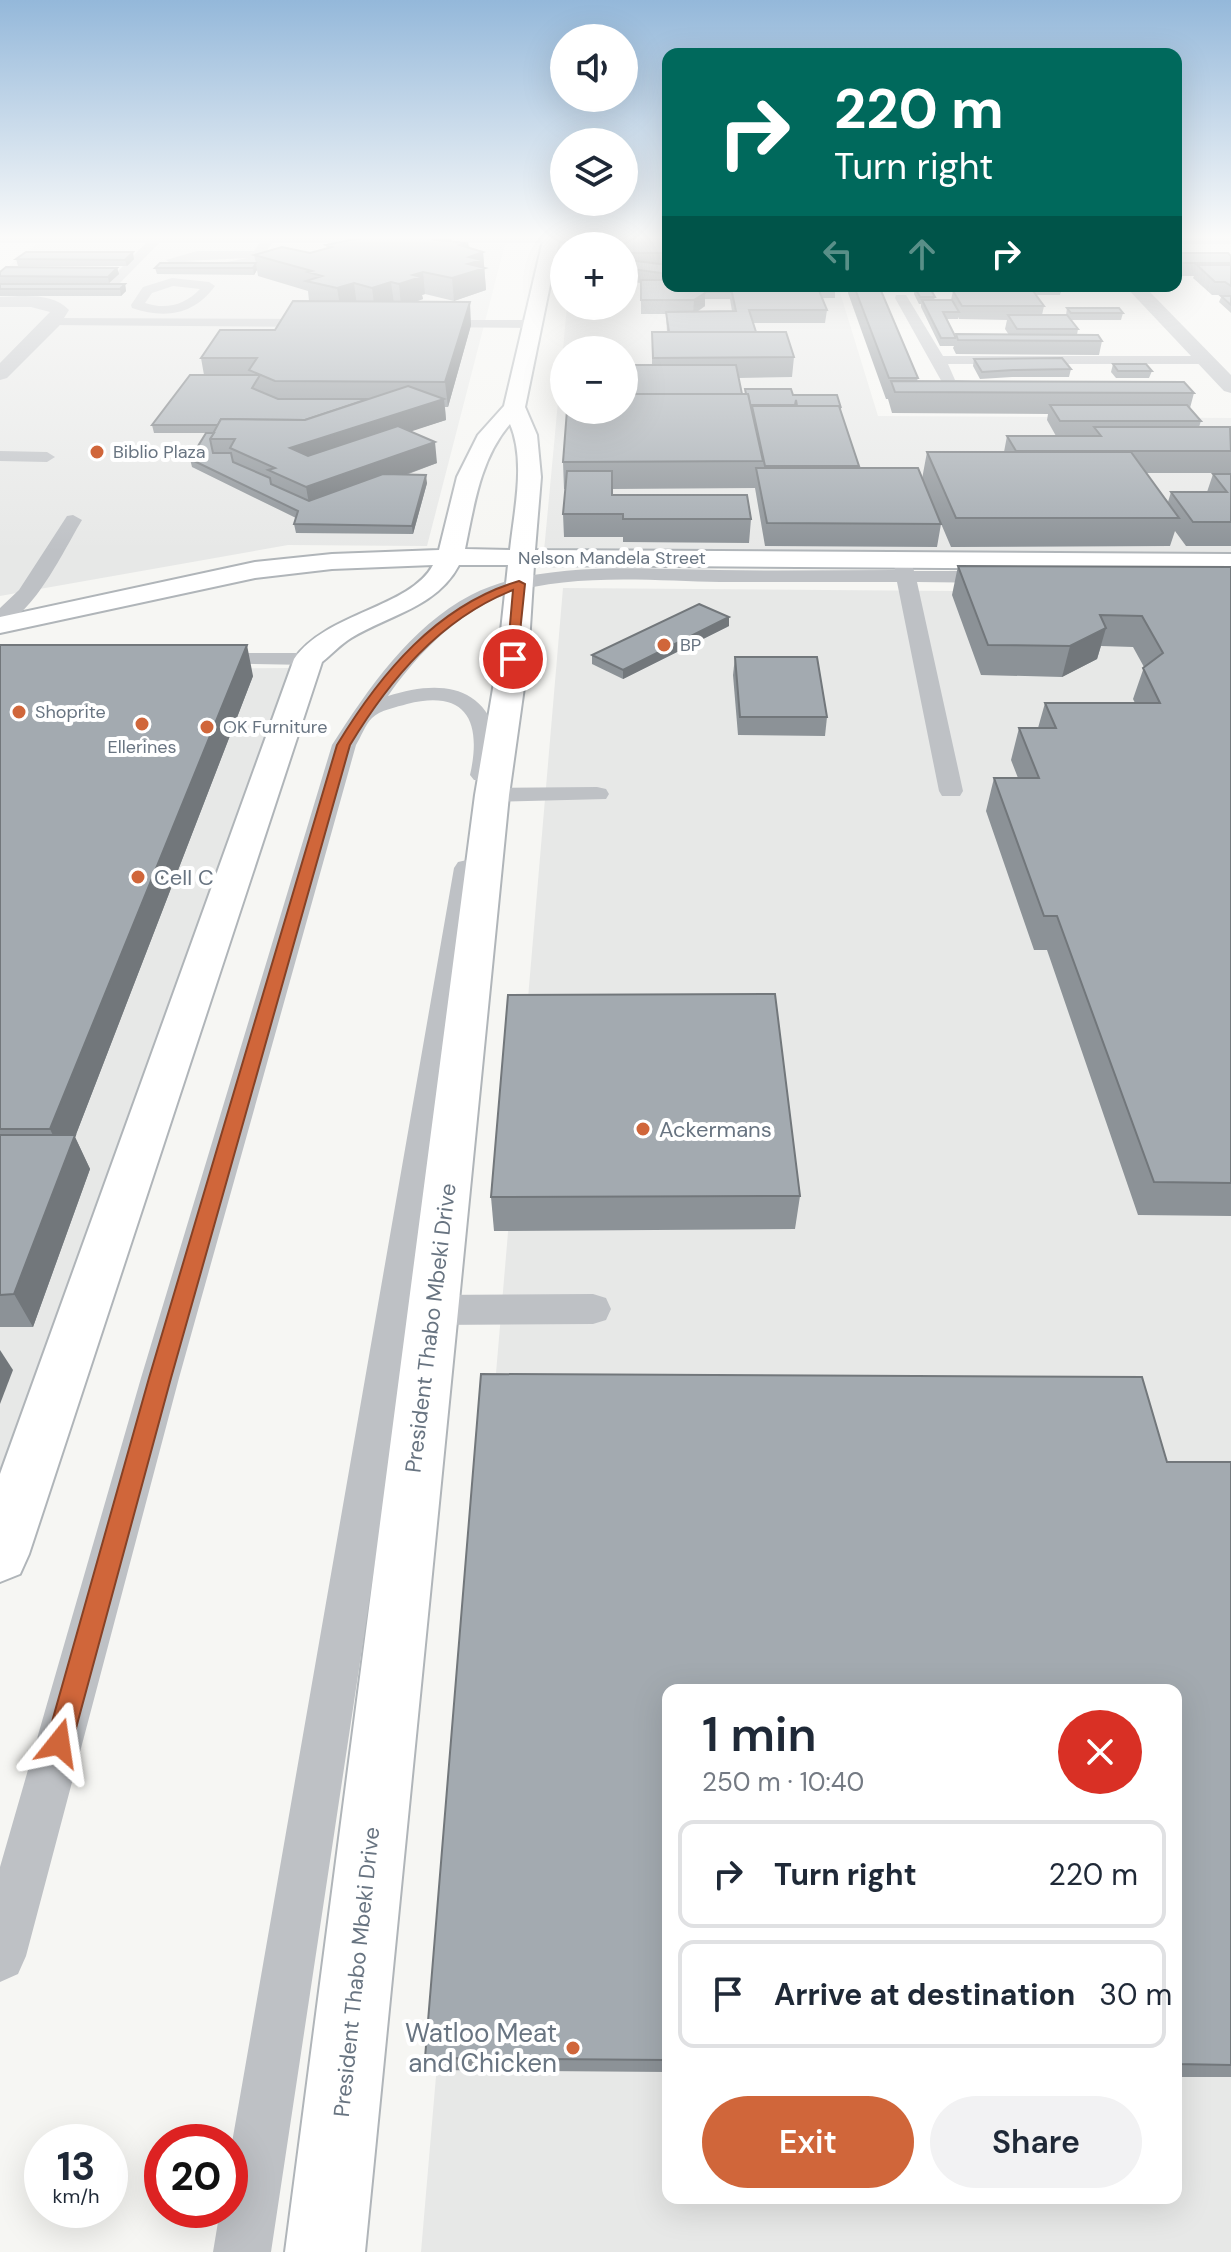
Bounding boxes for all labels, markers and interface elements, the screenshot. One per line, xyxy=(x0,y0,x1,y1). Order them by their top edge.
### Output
map controls xyxy=(550,24,638,424)
button: sound xyxy=(550,24,638,112)
text: 220 m xyxy=(834,72,1004,145)
icon: right xyxy=(702,80,806,184)
button: layers xyxy=(550,128,638,216)
text: Turn right xyxy=(834,143,993,190)
button: + xyxy=(550,232,638,320)
icon: left xyxy=(816,232,860,276)
icon: ahead xyxy=(900,232,944,276)
icon: right xyxy=(984,232,1028,276)
button: − xyxy=(550,336,638,424)
place label: Biblio Plaza xyxy=(113,440,206,464)
marker: Biblio Plaza xyxy=(88,443,106,461)
street label: Nelson Mandela Street xyxy=(518,546,706,570)
pin xyxy=(479,625,547,693)
place label: BP xyxy=(680,633,701,657)
marker: BP xyxy=(655,636,673,654)
icon: arrive xyxy=(491,637,535,681)
place label: Shoprite xyxy=(35,700,106,724)
marker: Shoprite xyxy=(10,703,28,721)
marker: Ellerines xyxy=(133,715,151,733)
place label: OK Furniture xyxy=(223,715,327,739)
marker: OK Furniture xyxy=(198,718,216,736)
place label: Ellerines xyxy=(108,735,177,759)
place label: Cell C xyxy=(154,863,214,892)
marker: Cell C xyxy=(129,868,147,886)
place label: Ackermans xyxy=(659,1115,772,1144)
marker: Ackermans xyxy=(634,1120,652,1138)
street label: President Thabo Mbeki Drive xyxy=(398,1182,463,1474)
position arrow xyxy=(17,1701,101,1785)
text: 1 min xyxy=(702,1703,817,1766)
button: close xyxy=(1058,1710,1142,1794)
text: 250 m · 10:40 xyxy=(702,1765,864,1799)
street label: President Thabo Mbeki Drive xyxy=(327,1826,386,2118)
icon: right xyxy=(706,1852,750,1896)
text: Turn right xyxy=(774,1855,917,1894)
text: 220 m xyxy=(1049,1855,1138,1894)
icon: arrive xyxy=(706,1972,750,2016)
text: Arrive at destination xyxy=(774,1975,1075,2014)
text: 30 m xyxy=(1099,1975,1172,2014)
place label: Watloo Meat and Chicken xyxy=(405,2016,557,2080)
marker: Watloo Meat and Chicken xyxy=(564,2039,582,2057)
button: Exit xyxy=(702,2096,914,2188)
button: Share xyxy=(930,2096,1142,2188)
speed limit sign: 20 xyxy=(144,2124,248,2228)
text: 13 xyxy=(57,2140,95,2192)
text: km/h xyxy=(52,2183,100,2209)

